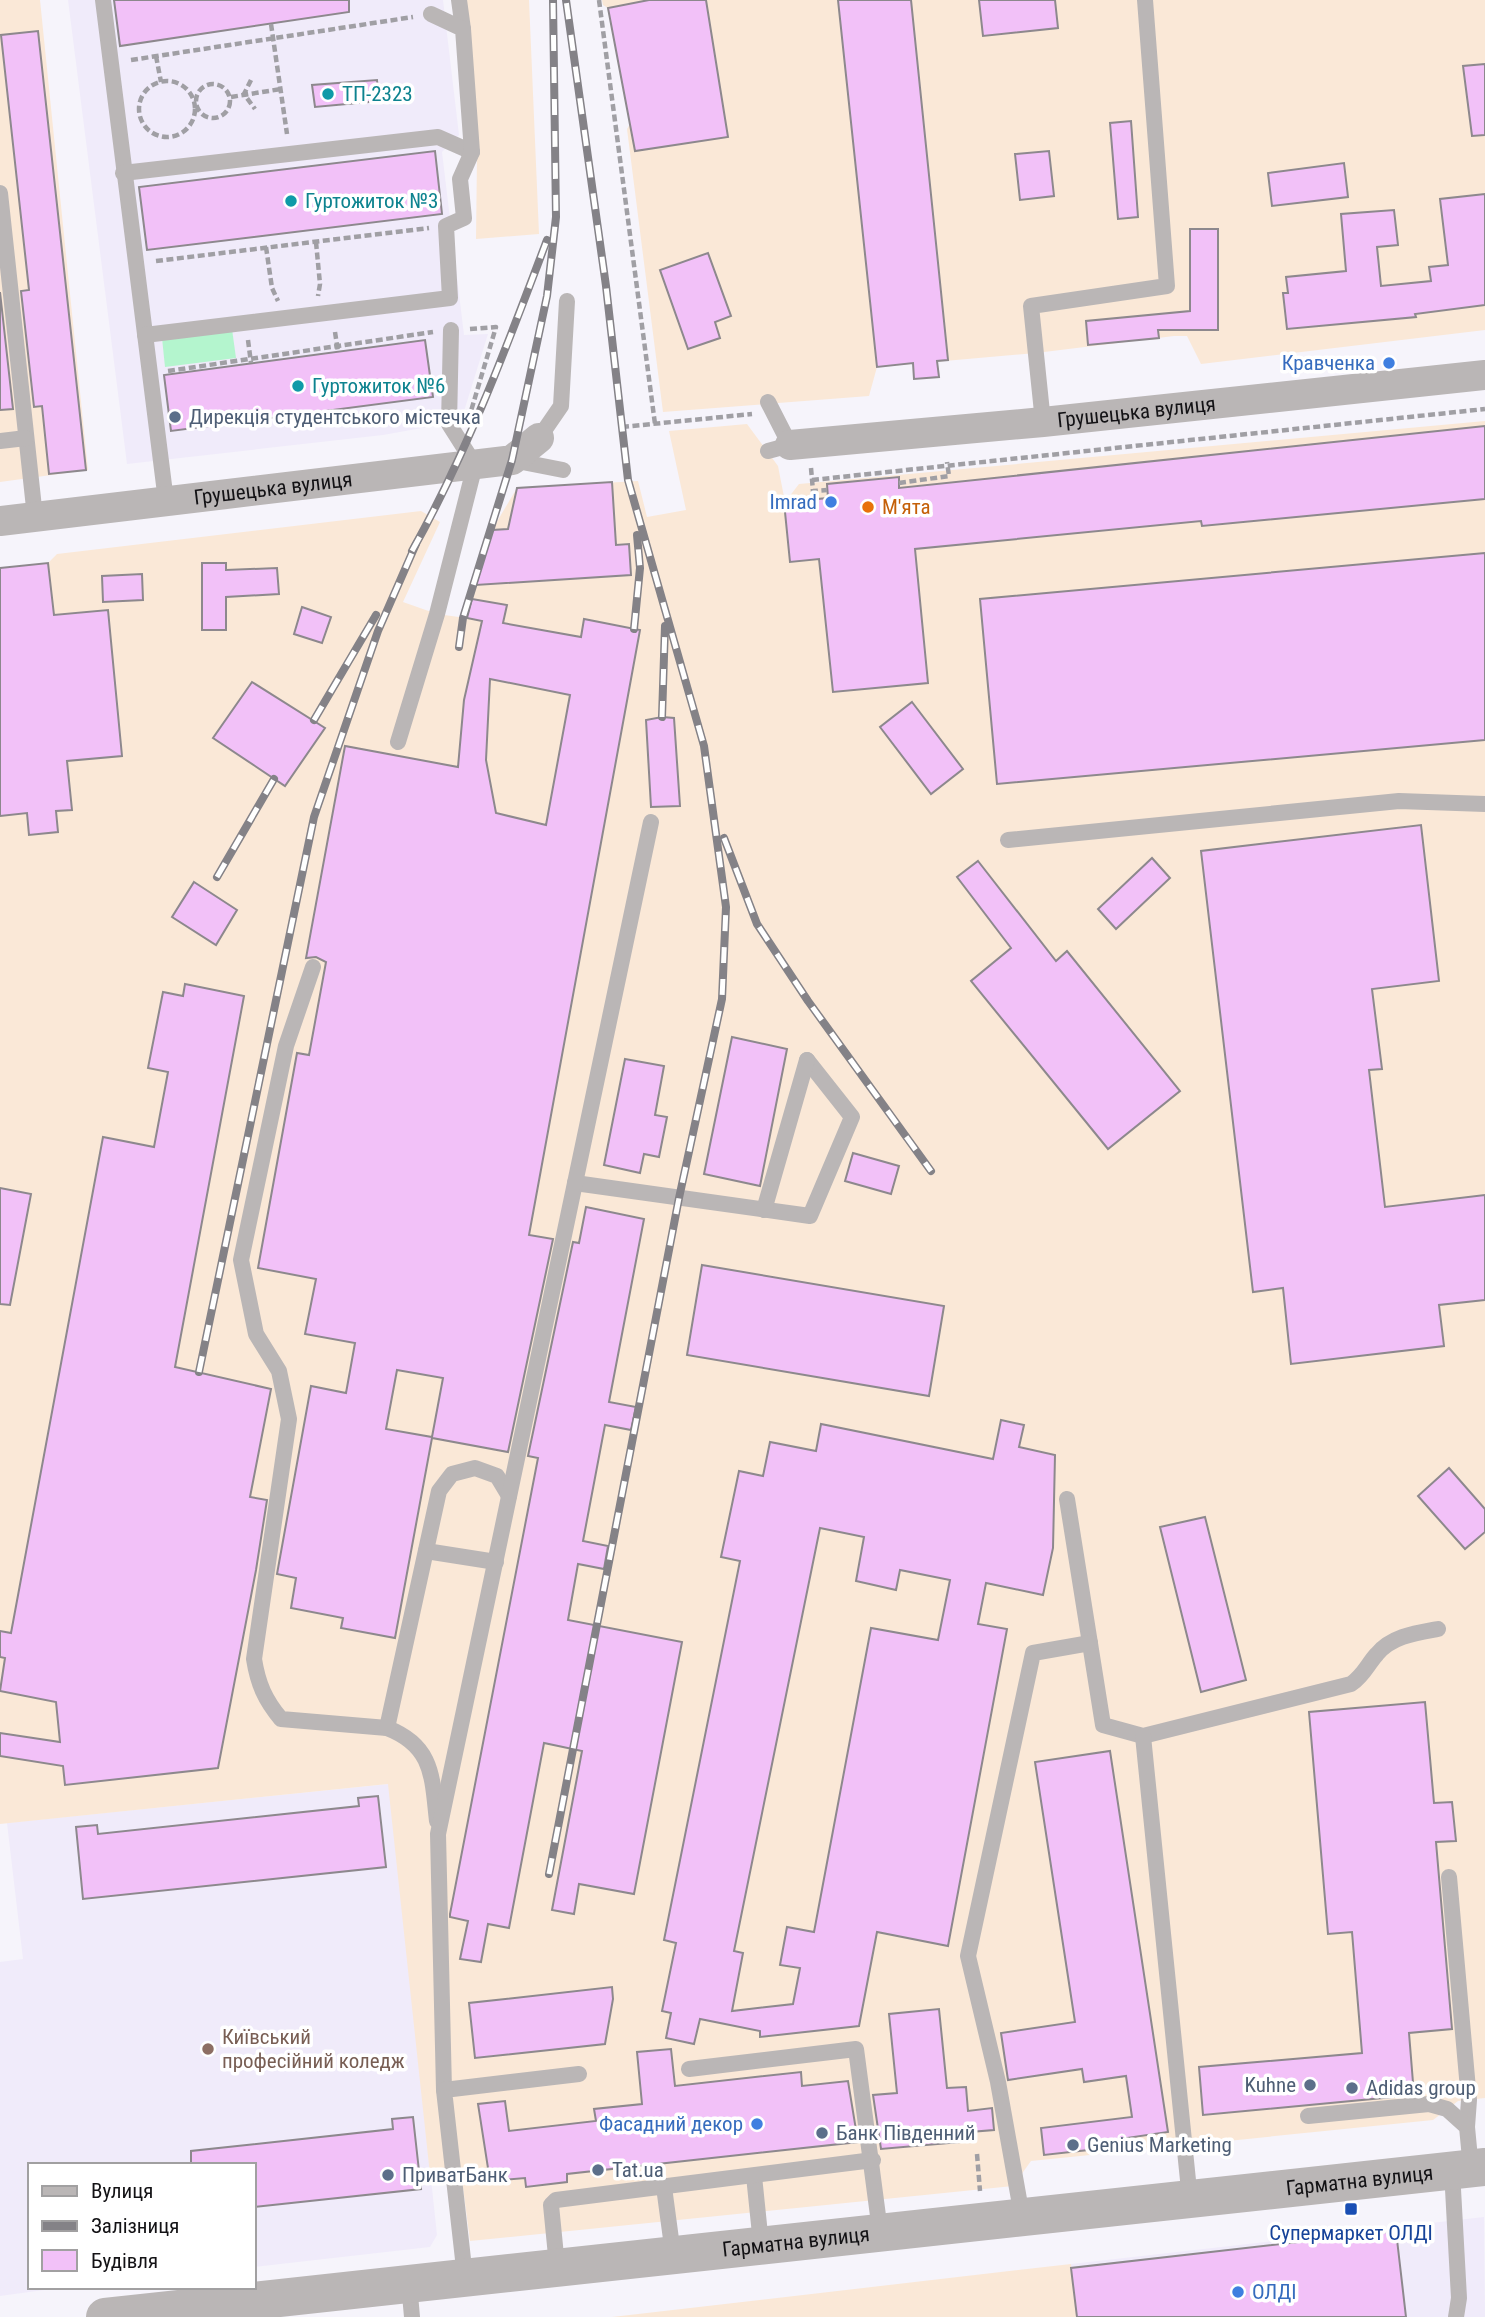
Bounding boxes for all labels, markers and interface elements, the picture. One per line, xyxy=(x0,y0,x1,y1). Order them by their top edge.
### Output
place label: ТП-2323 xyxy=(342,82,413,106)
marker: ТП-2323 xyxy=(320,86,336,102)
place label: Гуртожиток №3 xyxy=(305,189,438,213)
marker: Гуртожиток №3 xyxy=(283,193,299,209)
place label: Кравченка xyxy=(1282,351,1375,375)
marker: Кравченка xyxy=(1381,355,1397,371)
place label: Гуртожиток №6 xyxy=(312,374,445,398)
marker: Гуртожиток №6 xyxy=(290,378,306,394)
street label: Грушецька вулиця xyxy=(1056,392,1217,432)
place label: Дирекція студентського містечка xyxy=(189,405,481,429)
marker: Дирекція студентського містечка xyxy=(167,409,183,425)
street label: Грушецька вулиця xyxy=(193,467,354,510)
place label: Imrad xyxy=(769,490,817,514)
marker: Imrad xyxy=(823,494,839,510)
place label: М'ята xyxy=(882,495,931,519)
marker: М'ята xyxy=(860,499,876,515)
place label: Київський професійний коледж xyxy=(222,2025,405,2073)
marker: Київський професійний коледж xyxy=(200,2041,216,2057)
place label: Kuhne xyxy=(1244,2073,1296,2097)
place label: Adidas group xyxy=(1366,2076,1476,2100)
marker: Kuhne xyxy=(1302,2077,1318,2093)
marker: Adidas group xyxy=(1344,2080,1360,2096)
place label: Фасадний декор xyxy=(599,2112,743,2136)
marker: Фасадний декор xyxy=(749,2116,765,2132)
place label: Банк Південний xyxy=(836,2121,975,2145)
marker: Банк Південний xyxy=(814,2125,830,2141)
place label: Genius Marketing xyxy=(1087,2133,1232,2157)
marker: Genius Marketing xyxy=(1065,2137,1081,2153)
place label: Tat.ua xyxy=(612,2158,664,2182)
street label: Гарматна вулиця xyxy=(1285,2161,1434,2201)
marker: Tat.ua xyxy=(590,2162,606,2178)
legend xyxy=(28,2163,256,2289)
place label: ПриватБанк xyxy=(402,2163,508,2187)
marker: ПриватБанк xyxy=(380,2167,396,2183)
text: Вулиця xyxy=(91,2179,153,2203)
marker: Супермаркет ОЛДІ xyxy=(1343,2201,1359,2217)
text: Залізниця xyxy=(91,2214,180,2238)
place label: Супермаркет ОЛДІ xyxy=(1269,2221,1433,2245)
street label: Гарматна вулиця xyxy=(721,2222,871,2262)
text: Будівля xyxy=(91,2249,158,2273)
place label: ОЛДІ xyxy=(1252,2280,1297,2304)
marker: ОЛДІ xyxy=(1230,2284,1246,2300)

